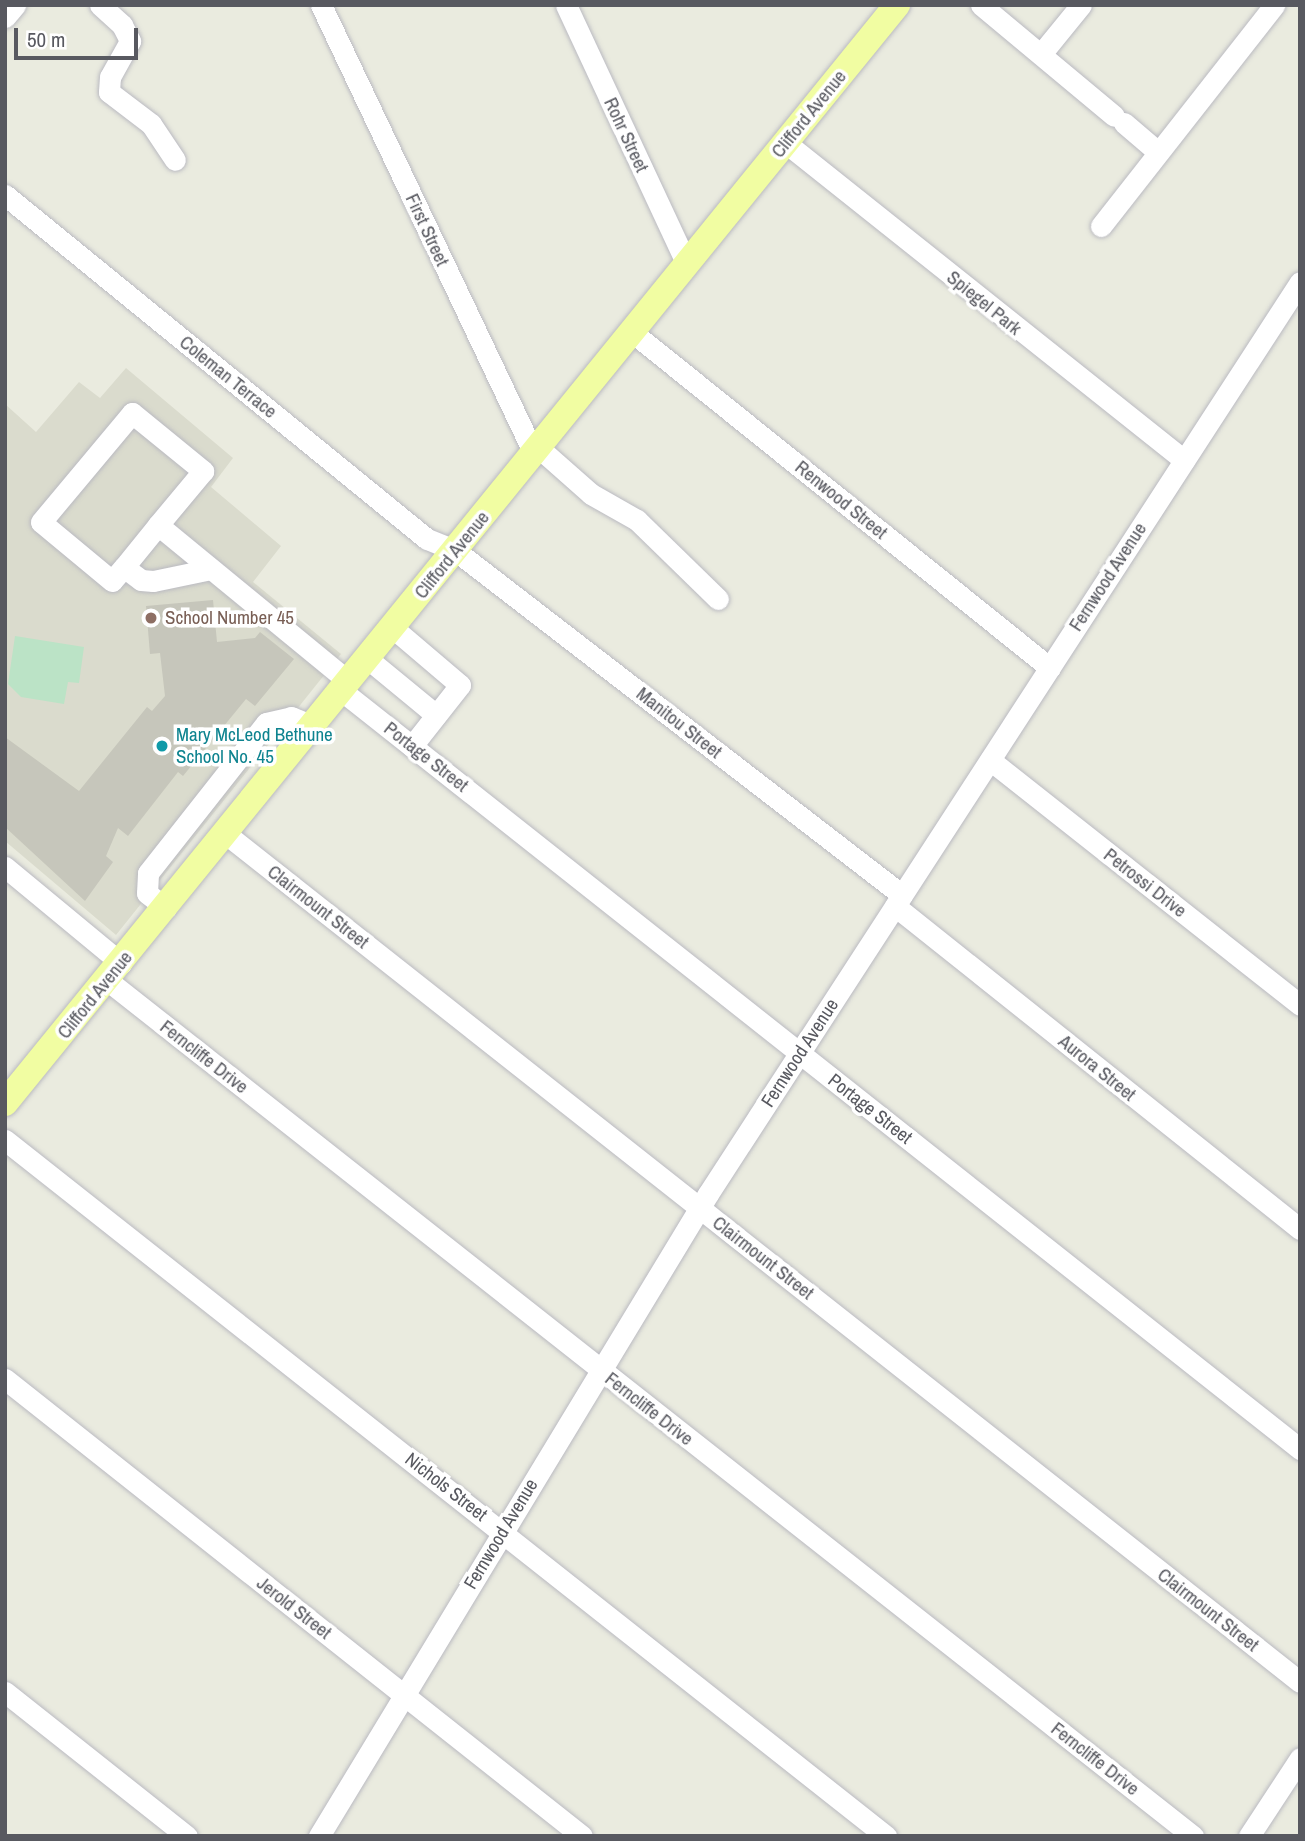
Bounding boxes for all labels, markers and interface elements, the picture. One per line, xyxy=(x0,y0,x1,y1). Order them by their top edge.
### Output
scale bar xyxy=(18,14,142,58)
text: 50 m xyxy=(27,25,65,54)
street label: Clifford Avenue xyxy=(767,65,851,163)
street label: Rohr Street xyxy=(599,94,653,176)
street label: First Street xyxy=(400,190,454,270)
street label: Spiegel Park xyxy=(942,266,1026,340)
street label: Coleman Terrace xyxy=(175,331,281,423)
street label: Renwood Street xyxy=(790,456,892,544)
street label: Clifford Avenue xyxy=(410,506,494,604)
street label: Fernwood Avenue xyxy=(1064,518,1152,636)
place label: School Number 45 xyxy=(165,607,294,629)
marker: School Number 45 xyxy=(143,610,159,626)
street label: Manitou Street xyxy=(632,683,726,763)
street label: Portage Street xyxy=(379,717,473,797)
place label: Mary McLeod Bethune School No. 45 xyxy=(176,724,333,768)
marker: Mary McLeod Bethune School No. 45 xyxy=(154,738,170,754)
street label: Petrossi Drive xyxy=(1099,844,1191,922)
street label: Clairmount Street xyxy=(263,860,373,954)
street label: Clifford Avenue xyxy=(53,946,137,1044)
street label: Fernwood Avenue xyxy=(756,994,844,1112)
street label: Ferncliffe Drive xyxy=(155,1016,253,1098)
street label: Aurora Street xyxy=(1054,1030,1140,1106)
street label: Portage Street xyxy=(823,1069,917,1149)
street label: Clairmount Street xyxy=(708,1211,818,1305)
street label: Ferncliffe Drive xyxy=(600,1368,698,1450)
street label: Nichols Street xyxy=(400,1448,492,1526)
street label: Fernwood Avenue xyxy=(459,1474,543,1594)
street label: Clairmount Street xyxy=(1153,1563,1263,1657)
street label: Jerold Street xyxy=(252,1572,336,1644)
street label: Ferncliffe Drive xyxy=(1046,1718,1144,1800)

